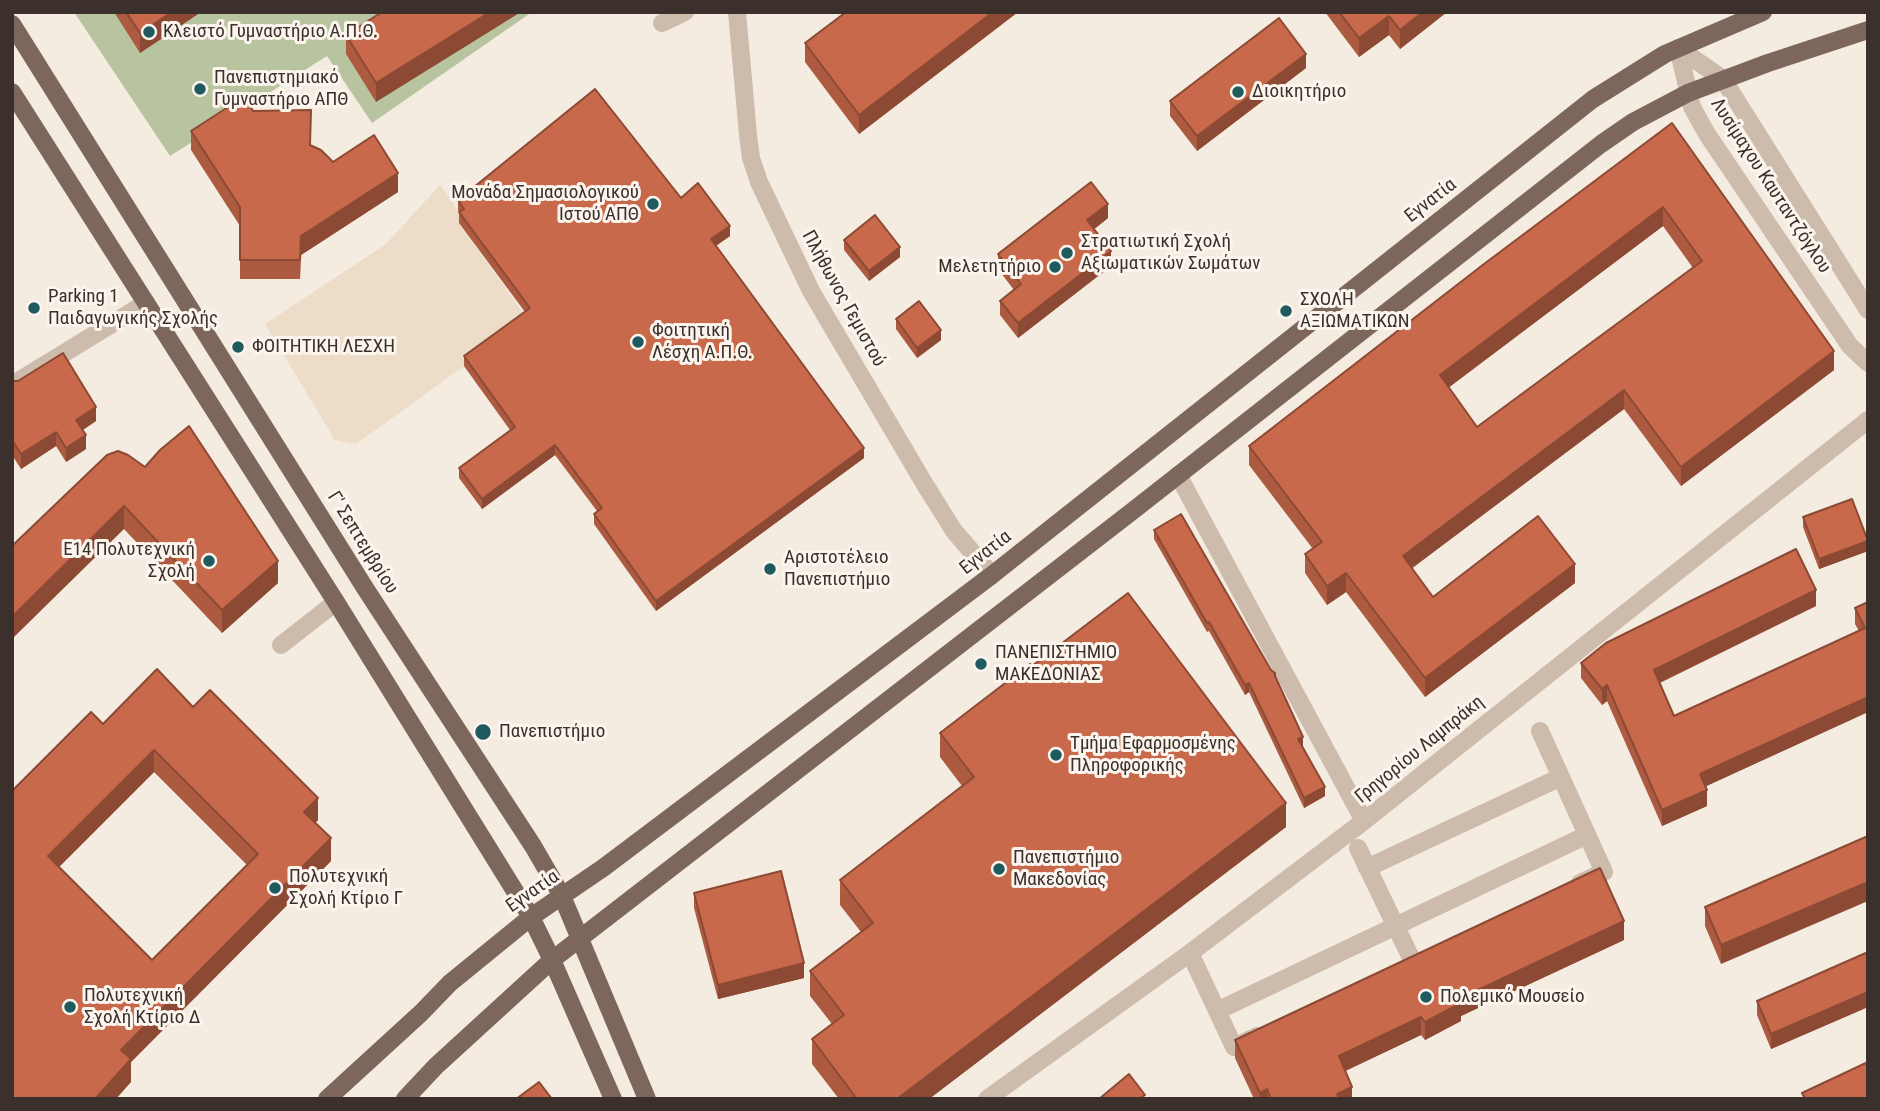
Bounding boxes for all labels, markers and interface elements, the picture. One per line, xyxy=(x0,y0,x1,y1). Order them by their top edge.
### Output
place label: Κλειστό Γυμναστήριο Α.Π.Θ. xyxy=(163,21,378,43)
marker: Κλειστό Γυμναστήριο Α.Π.Θ. xyxy=(141,24,157,40)
place label: Πανεπιστημιακό Γυμναστήριο ΑΠΘ xyxy=(214,67,349,111)
marker: Πανεπιστημιακό Γυμναστήριο ΑΠΘ xyxy=(192,81,208,97)
place label: Διοικητήριο xyxy=(1252,81,1346,103)
marker: Διοικητήριο xyxy=(1230,84,1246,100)
street label: Λυσίμαχου Καυταντζόγλου xyxy=(1705,94,1835,278)
street label: Εγνατία xyxy=(1401,174,1461,228)
place label: Μονάδα Σημασιολογικού Ιστού ΑΠΘ xyxy=(451,182,639,226)
marker: Μονάδα Σημασιολογικού Ιστού ΑΠΘ xyxy=(645,196,661,212)
street label: Πλήθωνος Γεμιστού xyxy=(796,227,890,371)
place label: Στρατιωτική Σχολή Αξιωματικών Σωμάτων xyxy=(1081,231,1260,275)
marker: Στρατιωτική Σχολή Αξιωματικών Σωμάτων xyxy=(1059,245,1075,261)
place label: Μελετητήριο xyxy=(938,256,1041,278)
marker: Μελετητήριο xyxy=(1047,259,1063,275)
place label: Parking 1 Παιδαγωγικής Σχολής xyxy=(48,286,218,330)
place label: ΣΧΟΛΗ ΑΞΙΩΜΑΤΙΚΩΝ xyxy=(1300,289,1410,333)
marker: Parking 1 Παιδαγωγικής Σχολής xyxy=(26,300,42,316)
marker: ΣΧΟΛΗ ΑΞΙΩΜΑΤΙΚΩΝ xyxy=(1278,303,1294,319)
place label: Φοιτητική Λέσχη Α.Π.Θ. xyxy=(652,320,753,364)
marker: Φοιτητική Λέσχη Α.Π.Θ. xyxy=(630,334,646,350)
place label: ΦΟΙΤΗΤΙΚΗ ΛΕΣΧΗ xyxy=(252,336,395,358)
marker: ΦΟΙΤΗΤΙΚΗ ΛΕΣΧΗ xyxy=(230,339,246,355)
street label: Γ' Σεπτεμβρίου xyxy=(322,488,402,598)
street label: Εγνατία xyxy=(956,526,1016,580)
place label: E14 Πολυτεχνική Σχολή xyxy=(63,539,195,583)
place label: Αριστοτέλειο Πανεπιστήμιο xyxy=(784,547,890,591)
marker: E14 Πολυτεχνική Σχολή xyxy=(201,553,217,569)
marker: Αριστοτέλειο Πανεπιστήμιο xyxy=(762,561,778,577)
place label: ΠΑΝΕΠΙΣΤΗΜΙΟ ΜΑΚΕΔΟΝΙΑΣ xyxy=(995,642,1117,686)
marker: ΠΑΝΕΠΙΣΤΗΜΙΟ ΜΑΚΕΔΟΝΙΑΣ xyxy=(973,656,989,672)
street label: Γρηγορίου Λαμπράκη xyxy=(1351,691,1489,809)
place label: Πανεπιστήμιο xyxy=(499,721,605,743)
marker: Πανεπιστήμιο xyxy=(473,722,493,742)
place label: Τμήμα Εφαρμοσμένης Πληροφορικής xyxy=(1070,733,1236,777)
marker: Τμήμα Εφαρμοσμένης Πληροφορικής xyxy=(1048,747,1064,763)
place label: Πανεπιστήμιο Μακεδονίας xyxy=(1013,847,1119,891)
marker: Πανεπιστήμιο Μακεδονίας xyxy=(991,861,1007,877)
place label: Πολυτεχνική Σχολή Κτίριο Γ xyxy=(289,866,403,910)
street label: Εγνατία xyxy=(502,866,564,918)
marker: Πολυτεχνική Σχολή Κτίριο Γ xyxy=(267,880,283,896)
place label: Πολυτεχνική Σχολή Κτίριο Δ xyxy=(84,985,200,1029)
place label: Πολεμικό Μουσείο xyxy=(1440,986,1585,1008)
marker: Πολεμικό Μουσείο xyxy=(1418,989,1434,1005)
marker: Πολυτεχνική Σχολή Κτίριο Δ xyxy=(62,999,78,1015)

